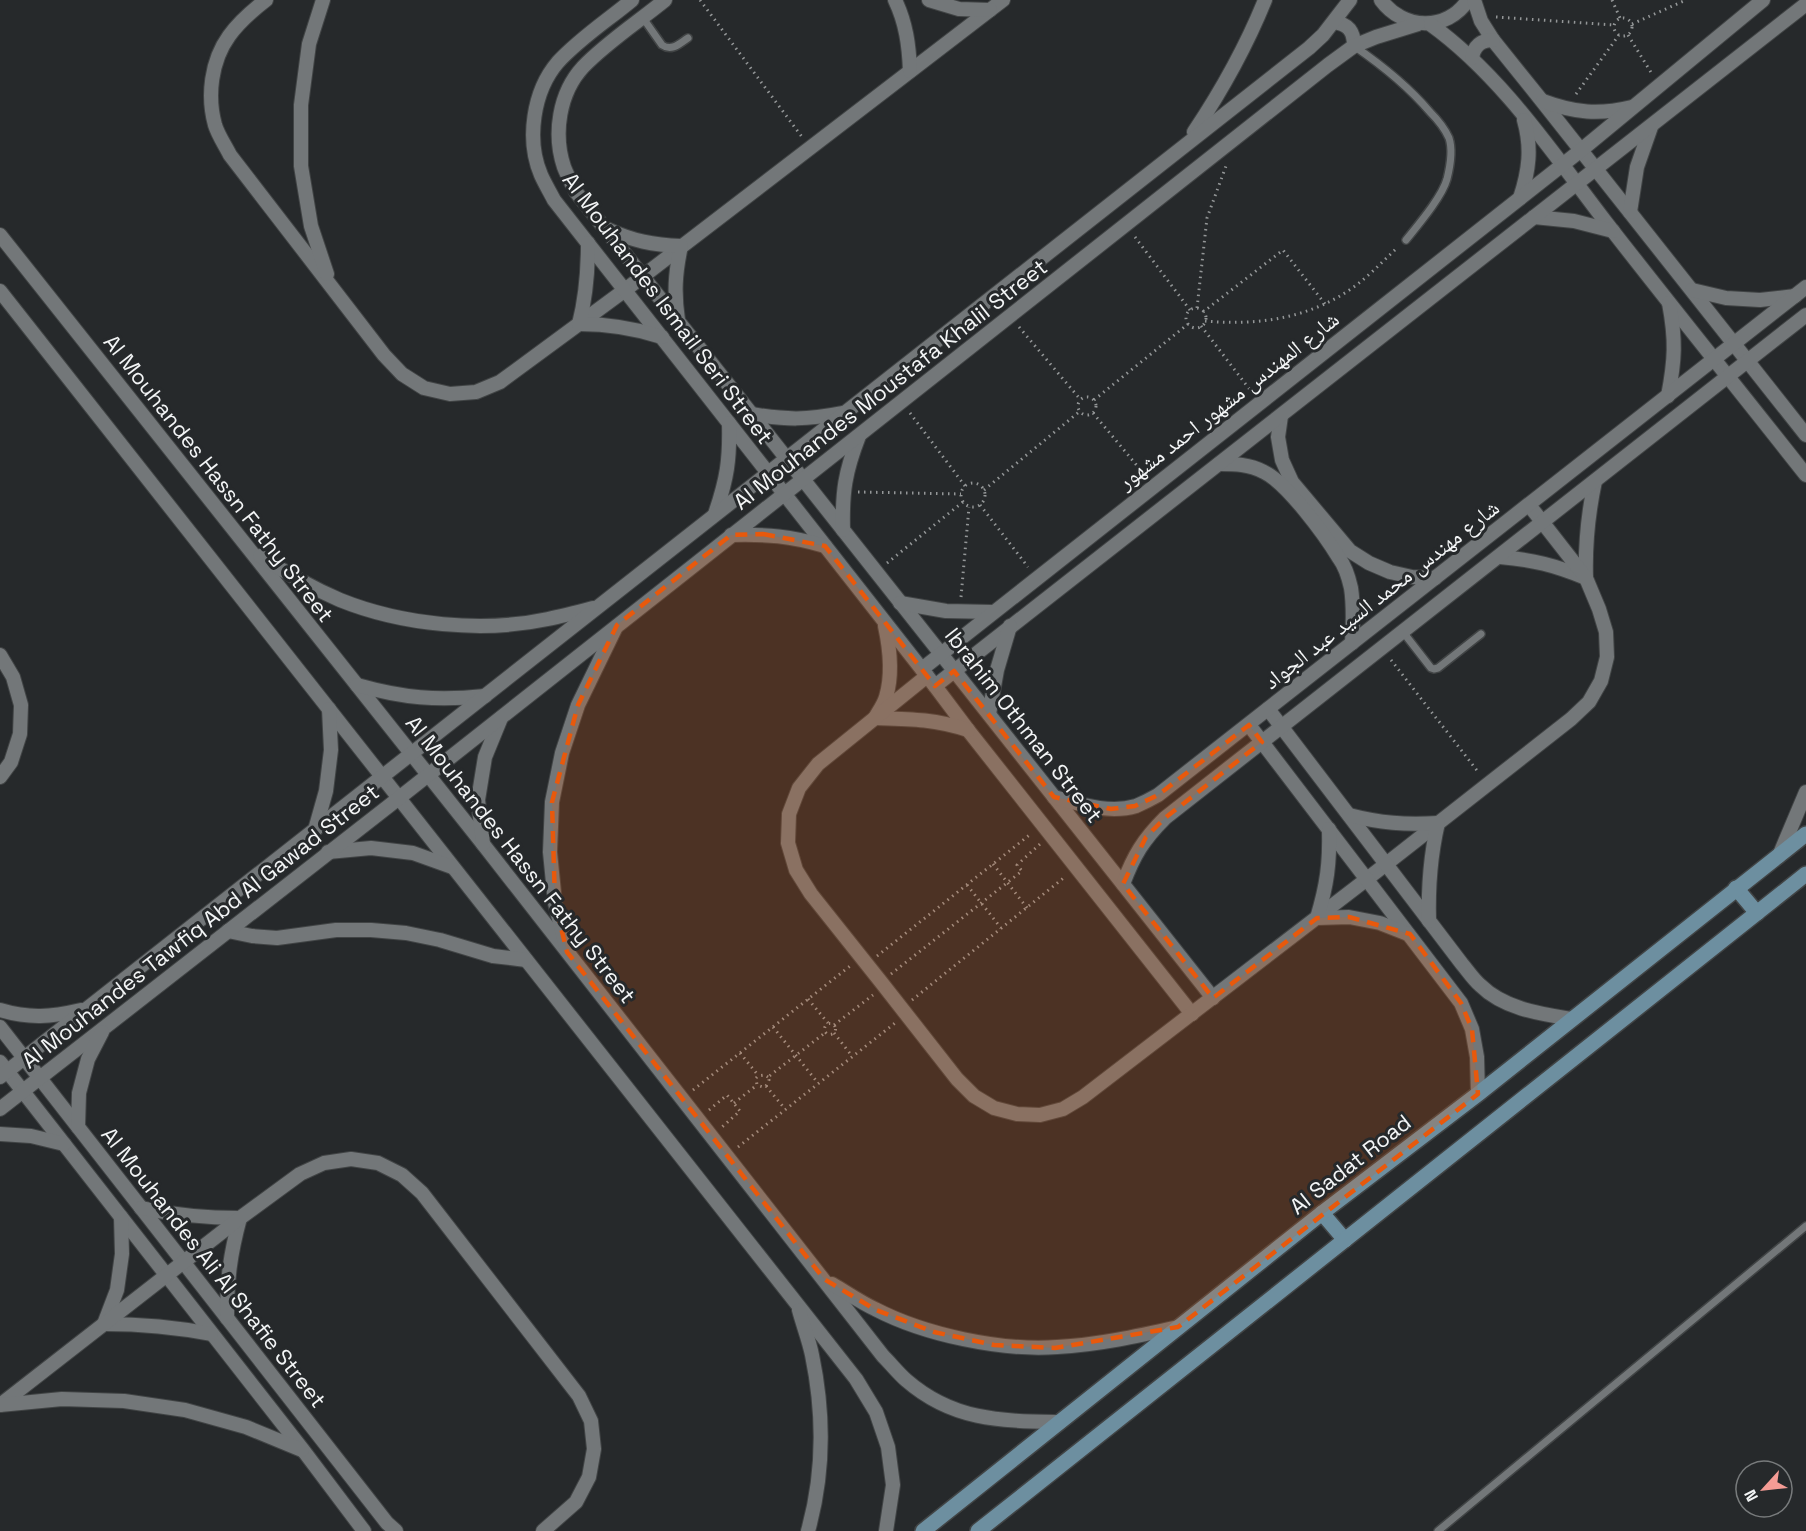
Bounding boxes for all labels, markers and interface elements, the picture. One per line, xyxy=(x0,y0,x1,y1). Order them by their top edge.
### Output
street label: Al Mouhandes Ismail Seri Street xyxy=(557,167,779,449)
street label: Al Mouhandes Moustafa Khalil Street xyxy=(727,253,1053,515)
street label: شارع المهندس مشهور احمد مشهور xyxy=(1111,305,1344,496)
street label: Al Mouhandes Hassn Fathy Street xyxy=(98,328,340,628)
street label: شارع مهندس محمد السيد عبد الجواد xyxy=(1257,493,1505,695)
street label: Ibrahim Othman Street xyxy=(939,622,1109,828)
street label: Al Mouhandes Hassn Fathy Street xyxy=(400,709,642,1009)
street label: Al Mouhandes Tawfiq Abd Al Gawad Street xyxy=(16,778,384,1074)
street label: Al Sadat Road xyxy=(1284,1108,1416,1220)
street label: Al Mouhandes Ali Al Shafie Street xyxy=(96,1121,332,1413)
north arrow xyxy=(1734,1459,1794,1519)
text: N xyxy=(1739,1486,1763,1505)

